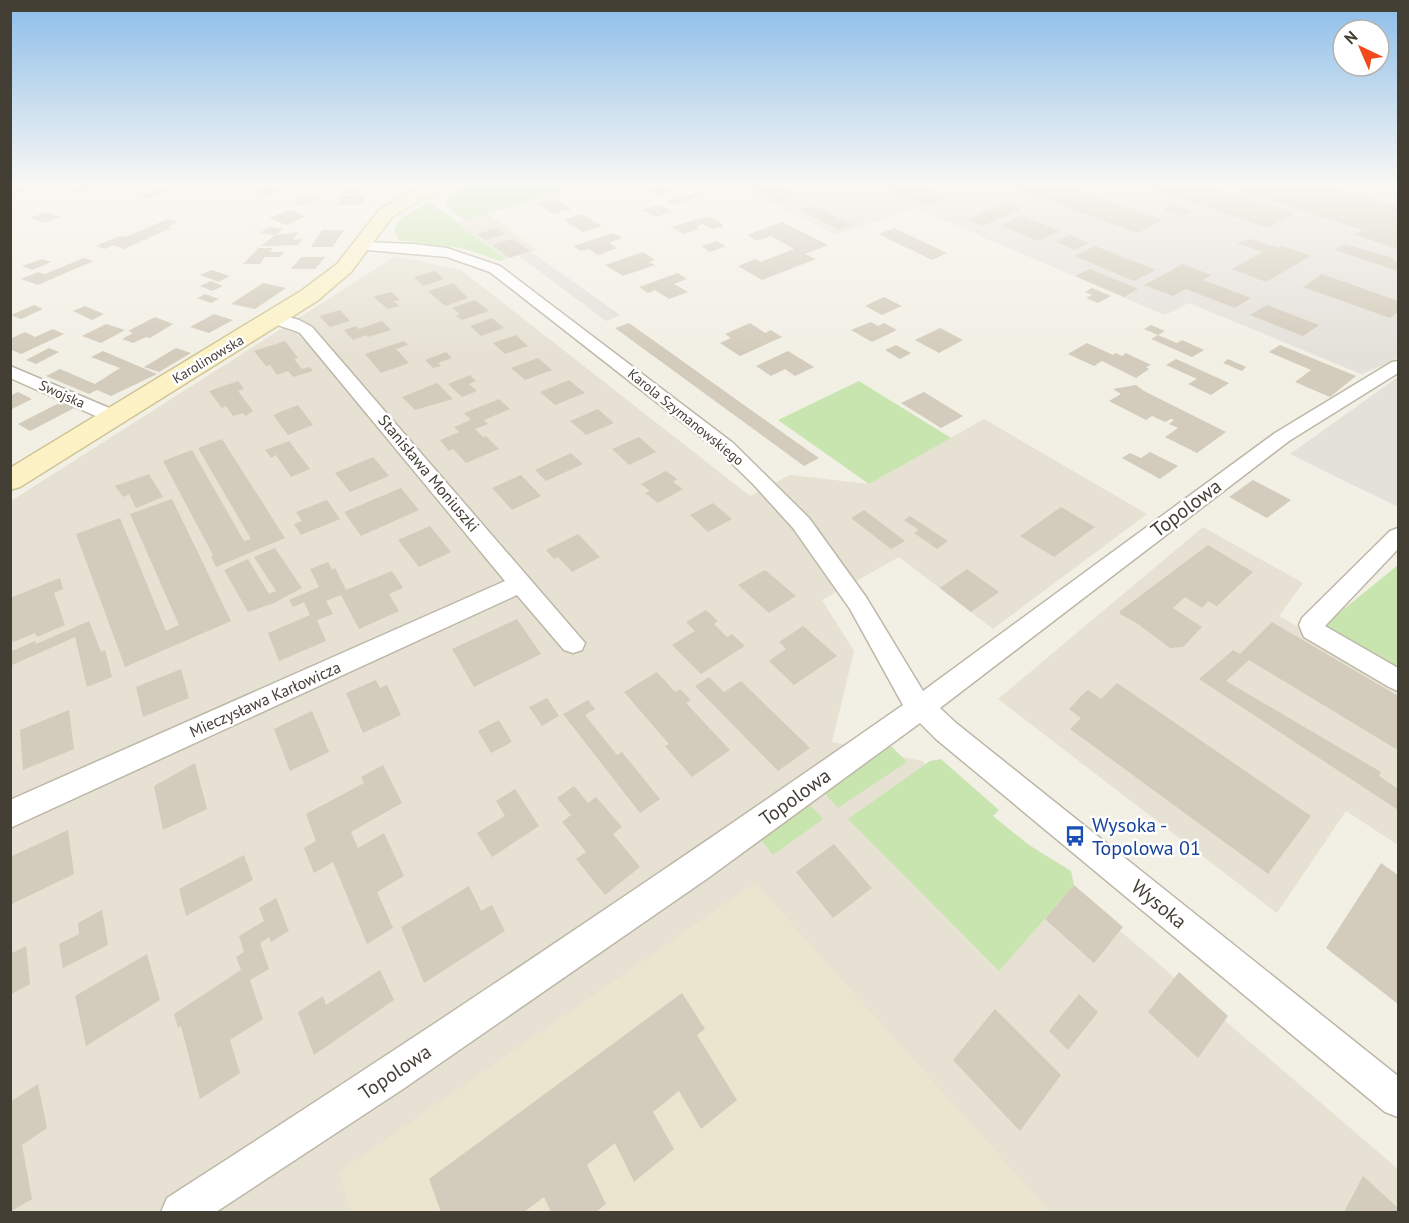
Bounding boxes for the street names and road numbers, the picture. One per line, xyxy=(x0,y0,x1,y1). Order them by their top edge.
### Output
street label: Karolinowska xyxy=(169,331,247,387)
street label: Karola Szymanowskiego xyxy=(624,365,748,469)
street label: Swojska xyxy=(36,376,88,412)
street label: Stanisława Moniuszki xyxy=(374,410,484,536)
street label: Topolowa xyxy=(1146,473,1226,543)
street label: Mieczysława Karłowicza xyxy=(186,657,344,741)
street label: Topolowa xyxy=(754,762,836,832)
street label: Wysoka xyxy=(1126,874,1192,934)
street label: Topolowa xyxy=(354,1038,436,1106)

